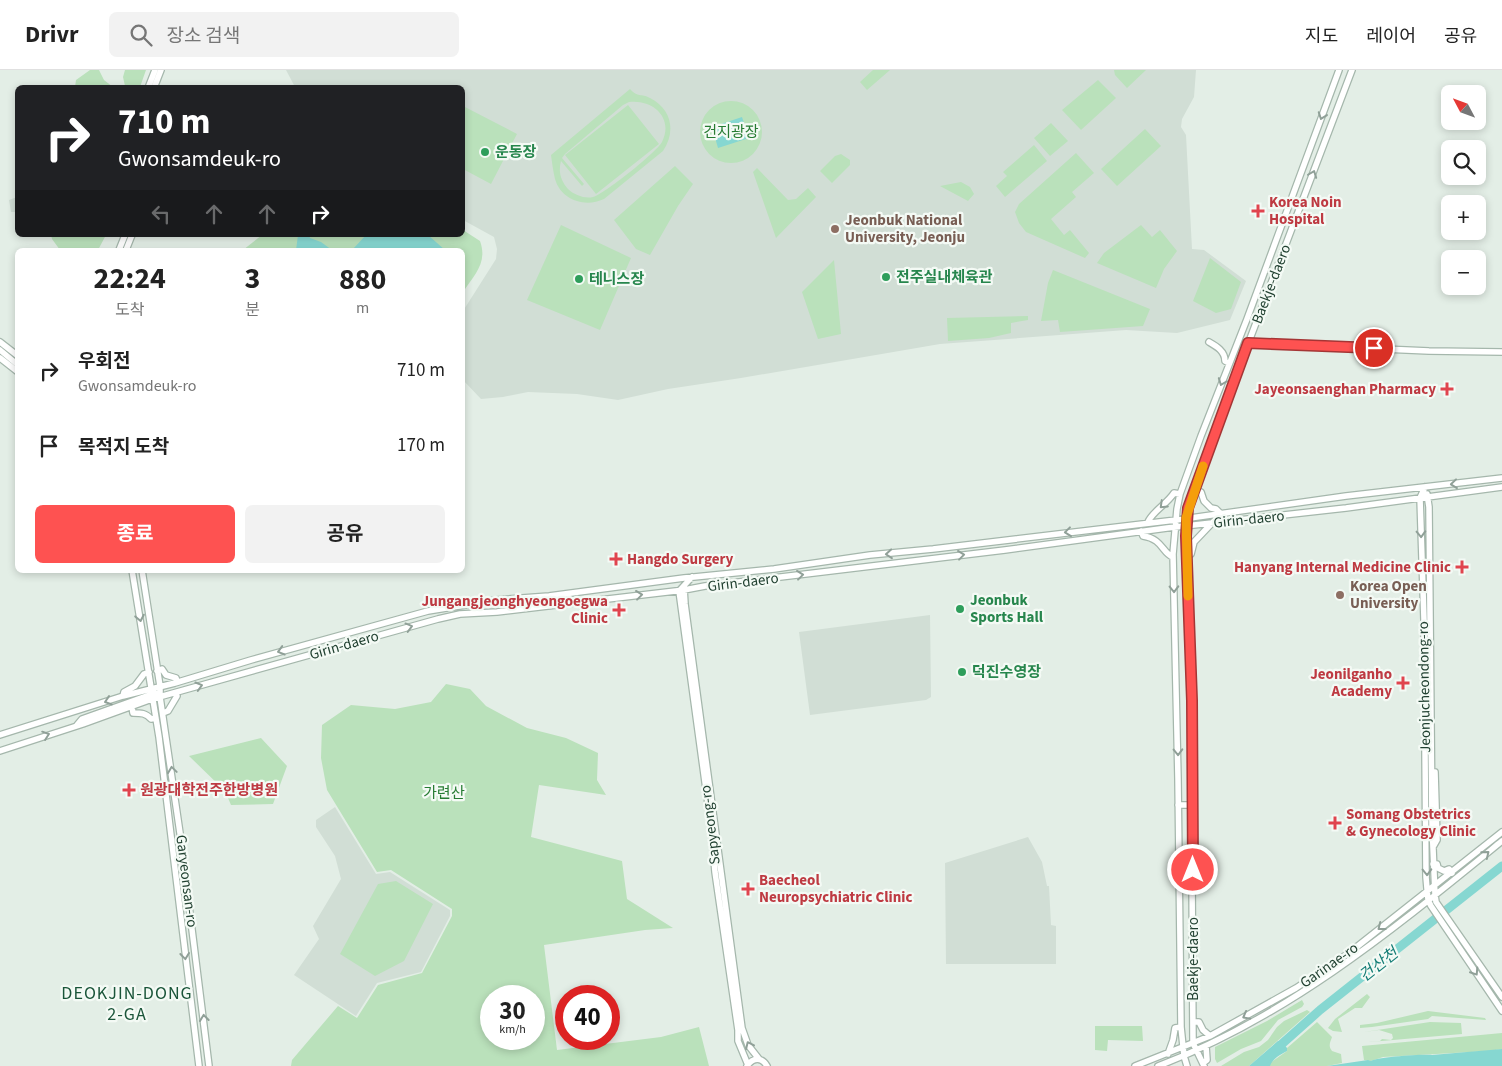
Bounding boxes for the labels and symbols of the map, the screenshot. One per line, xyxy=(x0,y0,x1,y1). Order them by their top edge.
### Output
north arrow xyxy=(1441,85,1486,130)
one-way arrow xyxy=(1318,111,1328,119)
park label: 건지광장 xyxy=(703,122,759,143)
place label: 운동장 xyxy=(495,142,537,163)
marker: 운동장 xyxy=(479,146,491,158)
one-way arrow xyxy=(1306,170,1317,179)
place label: Korea Noin Hospital xyxy=(1269,192,1342,230)
marker: Korea Noin Hospital xyxy=(1251,204,1265,218)
place label: Jeonbuk National University, Jeonju xyxy=(845,210,965,248)
marker: Jeonbuk National University, Jeonju xyxy=(829,223,841,235)
street label: Baekje-daero xyxy=(1247,241,1296,327)
place label: 전주실내체육관 xyxy=(896,267,993,288)
place label: 테니스장 xyxy=(589,269,644,290)
marker: 전주실내체육관 xyxy=(880,271,892,283)
marker: 테니스장 xyxy=(573,273,585,285)
pin xyxy=(1353,327,1395,369)
one-way arrow xyxy=(1217,377,1228,386)
place label: Jayeonsaenghan Pharmacy xyxy=(1254,379,1436,400)
marker: Jayeonsaenghan Pharmacy xyxy=(1440,382,1454,396)
one-way arrow xyxy=(1449,478,1457,489)
one-way arrow xyxy=(1160,500,1169,509)
street label: Girin-daero xyxy=(1213,505,1286,534)
one-way arrow xyxy=(1064,526,1072,537)
one-way arrow xyxy=(1416,531,1426,539)
one-way arrow xyxy=(885,548,893,559)
place label: Hangdo Surgery xyxy=(627,549,734,570)
one-way arrow xyxy=(958,550,966,561)
marker: Hangdo Surgery xyxy=(609,552,623,566)
place label: Hanyang Internal Medicine Clinic xyxy=(1234,557,1451,578)
marker: Hanyang Internal Medicine Clinic xyxy=(1455,560,1469,574)
street label: Girin-daero xyxy=(706,568,780,597)
one-way arrow xyxy=(796,570,804,581)
place label: Korea Open University xyxy=(1350,576,1427,614)
one-way arrow xyxy=(1169,586,1179,594)
marker: Korea Open University xyxy=(1334,589,1346,601)
one-way arrow xyxy=(635,590,643,601)
place label: Jeonbuk Sports Hall xyxy=(970,590,1044,628)
place label: Jungangjeonghyeongoegwa Clinic xyxy=(422,591,608,629)
marker: Jungangjeonghyeongoegwa Clinic xyxy=(612,603,626,617)
marker: Jeonbuk Sports Hall xyxy=(954,603,966,615)
one-way arrow xyxy=(134,614,145,622)
street label: Jeonjucheondong-ro xyxy=(1413,621,1436,753)
one-way arrow xyxy=(404,622,413,633)
street label: Girin-daero xyxy=(307,626,381,665)
one-way arrow xyxy=(277,646,286,656)
place label: 덕진수영장 xyxy=(972,662,1041,683)
place label: Jeonilganho Academy xyxy=(1310,664,1392,702)
marker: 덕진수영장 xyxy=(956,666,968,678)
marker: Jeonilganho Academy xyxy=(1396,676,1410,690)
one-way arrow xyxy=(195,681,204,692)
one-way arrow xyxy=(104,695,113,705)
one-way arrow xyxy=(41,731,50,741)
one-way arrow xyxy=(1172,748,1183,756)
one-way arrow xyxy=(167,765,178,773)
place label: 원광대학전주한방병원 xyxy=(140,780,278,801)
marker: 원광대학전주한방병원 xyxy=(122,783,136,797)
park label: 가련산 xyxy=(423,783,465,804)
street label: Sapyeong-ro xyxy=(695,784,726,866)
place label: Somang Obstetrics & Gynecology Clinic xyxy=(1346,804,1476,842)
marker: Somang Obstetrics & Gynecology Clinic xyxy=(1328,816,1342,830)
street label: Garyeonsan-ro xyxy=(170,834,203,929)
position arrow xyxy=(1166,843,1218,895)
one-way arrow xyxy=(1480,851,1489,860)
one-way arrow xyxy=(1421,868,1432,876)
place label: Baecheol Neuropsychiatric Clinic xyxy=(759,870,912,908)
marker: Baecheol Neuropsychiatric Clinic xyxy=(741,882,755,896)
street label: Baekje-daero xyxy=(1183,917,1204,1001)
one-way arrow xyxy=(1378,922,1387,931)
street label: Garinae-ro xyxy=(1296,938,1363,993)
water label: 건산천 xyxy=(1354,941,1405,987)
one-way arrow xyxy=(179,952,190,960)
one-way arrow xyxy=(1469,966,1479,975)
district label: DEOKJIN-DONG 2-GA xyxy=(61,981,193,1027)
speed limit sign: 40 xyxy=(555,985,620,1050)
one-way arrow xyxy=(1242,1010,1251,1020)
one-way arrow xyxy=(199,1013,210,1021)
one-way arrow xyxy=(745,1041,755,1050)

